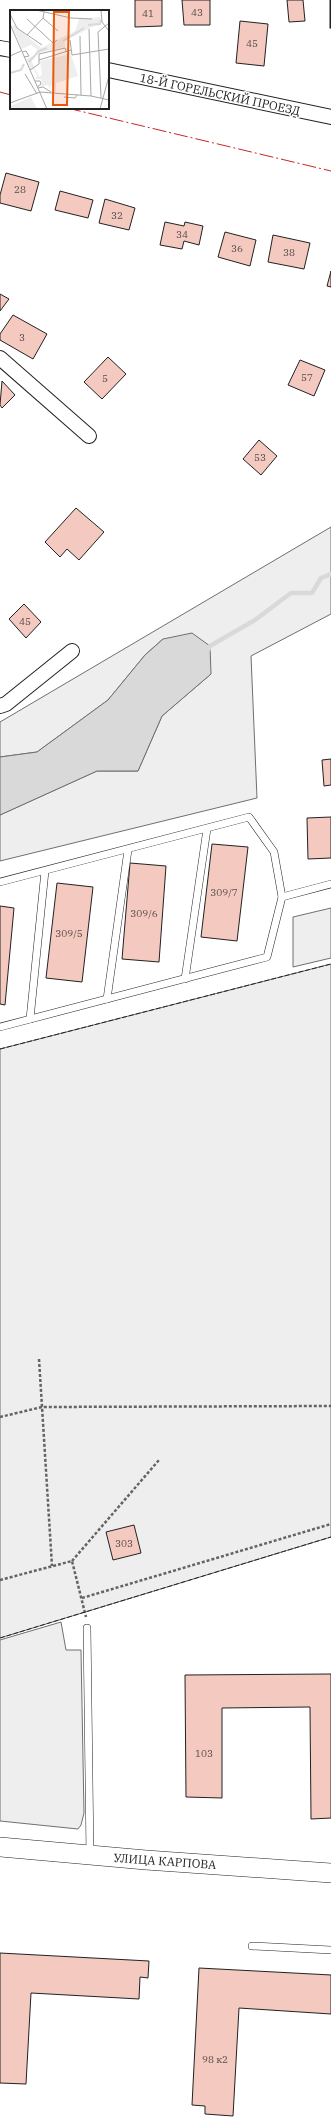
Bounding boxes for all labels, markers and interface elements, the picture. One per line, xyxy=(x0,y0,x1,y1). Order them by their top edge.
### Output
house number: 43 xyxy=(191,6,203,19)
house number: 41 xyxy=(142,7,154,20)
inset map xyxy=(10,10,109,109)
house number: 45 xyxy=(246,37,258,50)
street label: 18-Й ГОРЕЛЬСКИЙ ПРОЕЗД xyxy=(138,70,302,118)
house number: 28 xyxy=(14,183,26,196)
house number: 32 xyxy=(111,209,123,222)
house number: 34 xyxy=(176,228,188,241)
house number: 36 xyxy=(231,242,243,255)
house number: 38 xyxy=(283,246,295,259)
house number: 3 xyxy=(19,331,25,344)
house number: 57 xyxy=(301,371,313,384)
house number: 5 xyxy=(102,372,108,385)
house number: 53 xyxy=(254,451,266,464)
house number: 45 xyxy=(19,615,31,628)
house number: 309/7 xyxy=(210,886,238,899)
house number: 309/6 xyxy=(130,907,158,920)
house number: 309/5 xyxy=(55,927,83,940)
house number: 303 xyxy=(115,1537,133,1550)
house number: 103 xyxy=(195,1747,213,1760)
street label: УЛИЦА КАРПОВА xyxy=(113,1850,218,1872)
house number: 98 к2 xyxy=(202,2053,228,2066)

